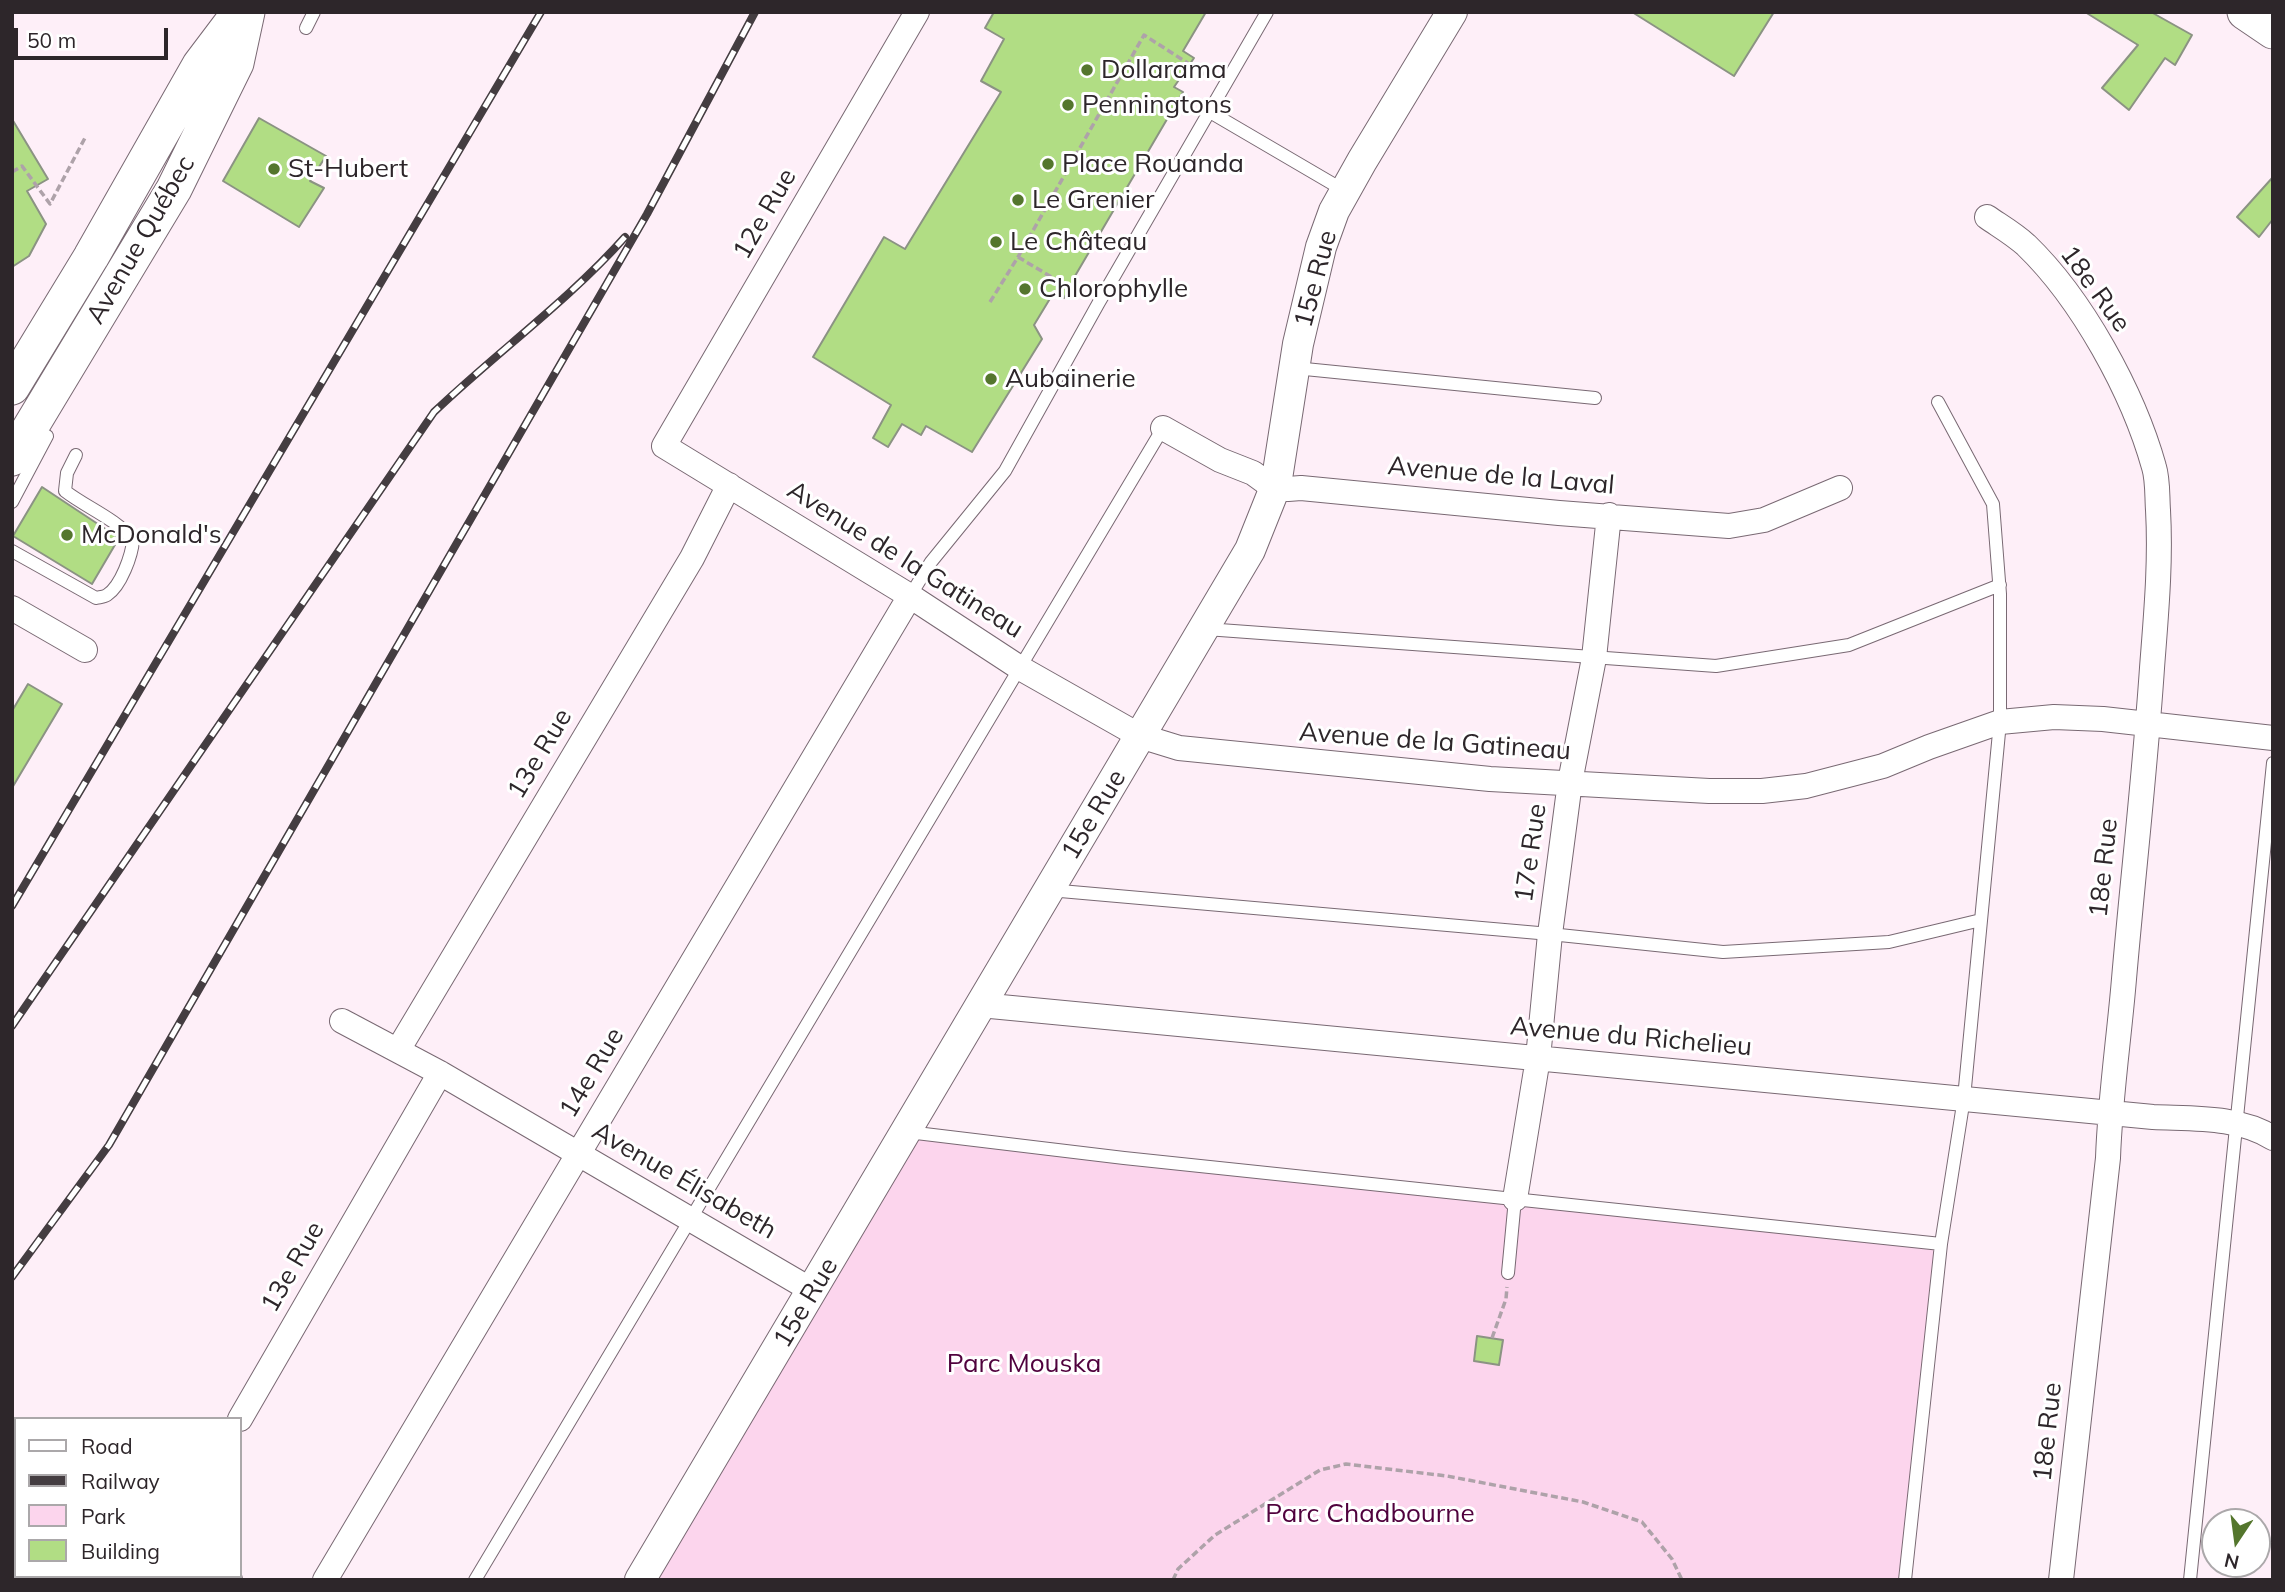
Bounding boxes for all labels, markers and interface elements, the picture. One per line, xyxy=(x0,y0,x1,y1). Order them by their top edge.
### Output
scale bar xyxy=(18,14,172,58)
text: 50 m xyxy=(27,27,76,53)
place label: Dollarama xyxy=(1101,54,1227,86)
marker: Dollarama xyxy=(1079,62,1095,78)
place label: Penningtons xyxy=(1082,89,1232,121)
marker: Penningtons xyxy=(1060,97,1076,113)
place label: Place Rouanda xyxy=(1062,148,1244,180)
street label: Avenue Québec xyxy=(80,150,202,330)
place label: St-Hubert xyxy=(288,153,408,185)
marker: Place Rouanda xyxy=(1040,156,1056,172)
marker: St-Hubert xyxy=(266,161,282,177)
street label: 12e Rue xyxy=(727,163,803,265)
place label: Le Grenier xyxy=(1032,184,1154,216)
marker: Le Grenier xyxy=(1010,192,1026,208)
place label: Le Château xyxy=(1010,226,1147,258)
street label: 15e Rue xyxy=(1288,227,1344,331)
marker: Le Château xyxy=(988,234,1004,250)
street label: 18e Rue xyxy=(2053,240,2137,338)
place label: Chlorophylle xyxy=(1039,273,1188,305)
marker: Chlorophylle xyxy=(1017,281,1033,297)
place label: Aubainerie xyxy=(1005,363,1136,395)
marker: Aubainerie xyxy=(983,371,999,387)
street label: Avenue de la Laval xyxy=(1386,451,1616,501)
street label: Avenue de la Gatineau xyxy=(781,475,1029,645)
place label: McDonald's xyxy=(81,519,222,551)
marker: McDonald's xyxy=(59,527,75,543)
street label: 13e Rue xyxy=(501,703,579,805)
street label: Avenue de la Gatineau xyxy=(1298,717,1572,767)
street label: 15e Rue xyxy=(1055,764,1133,866)
street label: 17e Rue xyxy=(1509,802,1553,904)
street label: 18e Rue xyxy=(2083,817,2125,919)
street label: Avenue du Richelieu xyxy=(1509,1011,1753,1063)
street label: 14e Rue xyxy=(553,1022,631,1124)
street label: Avenue Élisabeth xyxy=(586,1116,782,1246)
street label: 13e Rue xyxy=(255,1216,331,1318)
street label: 15e Rue xyxy=(767,1252,845,1354)
park label: Parc Mouska xyxy=(947,1348,1101,1380)
street label: 18e Rue xyxy=(2027,1381,2069,1483)
legend xyxy=(14,1417,242,1578)
text: Road xyxy=(81,1433,132,1459)
text: Railway xyxy=(81,1468,160,1494)
park label: Parc Chadbourne xyxy=(1265,1498,1475,1530)
text: Park xyxy=(81,1503,125,1529)
north arrow xyxy=(2201,1508,2271,1578)
text: Building xyxy=(81,1538,160,1564)
text: N xyxy=(2222,1548,2241,1575)

